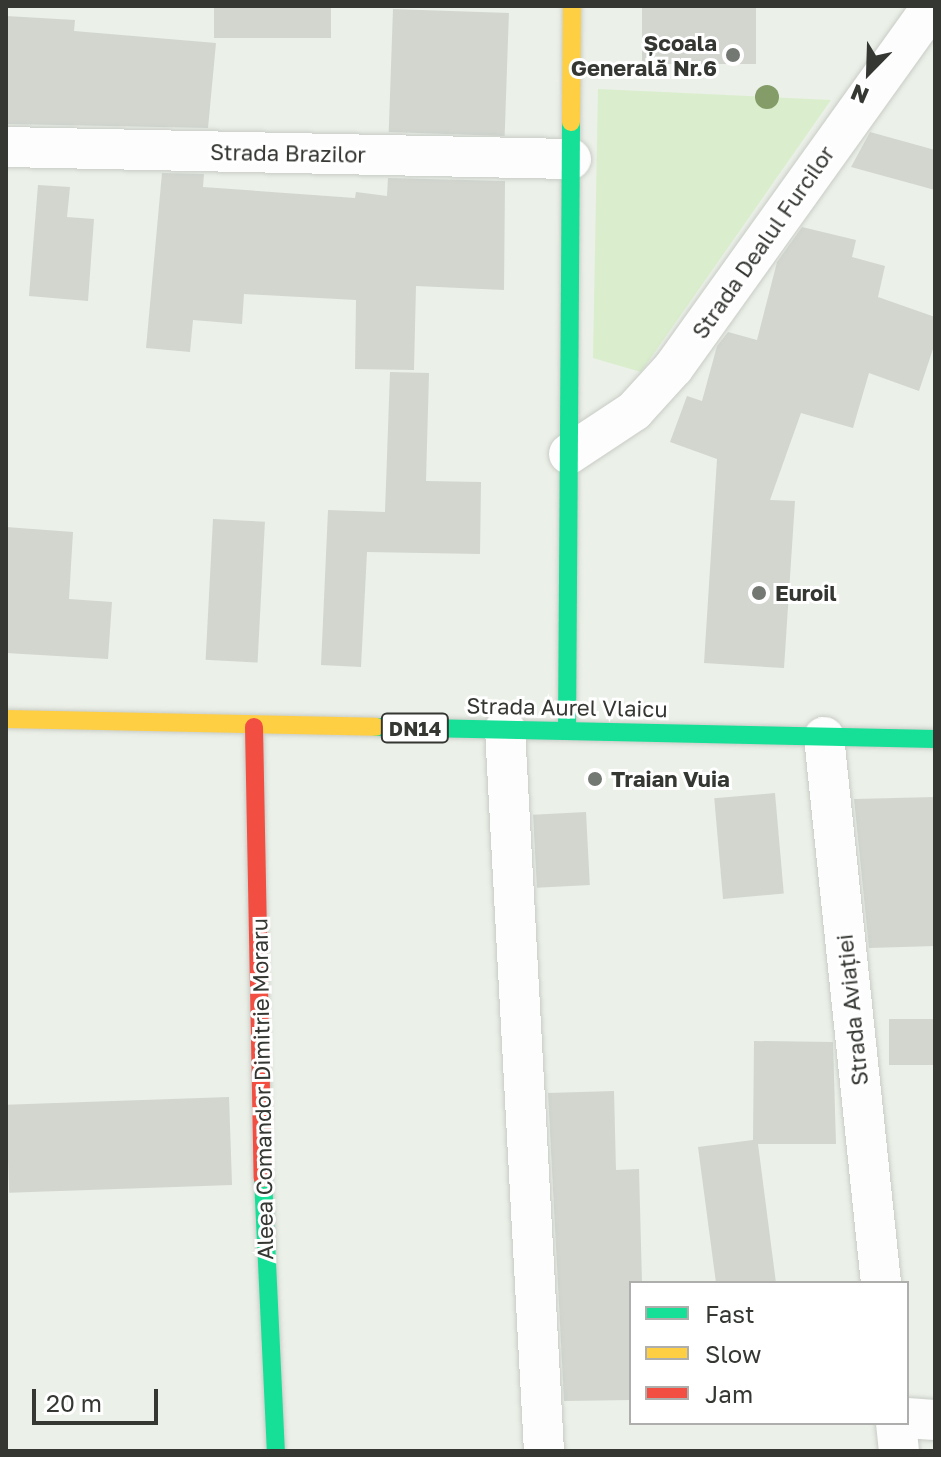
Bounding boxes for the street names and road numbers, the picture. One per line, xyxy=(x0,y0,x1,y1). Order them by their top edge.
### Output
street label: Strada Brazilor xyxy=(210,138,366,168)
street label: Strada Dealul Furcilor xyxy=(686,140,840,344)
street label: Strada Aurel Vlaicu xyxy=(466,692,668,722)
road number: DN14 xyxy=(379,712,451,744)
street label: Aleea Comandor Dimitrie Moraru xyxy=(246,918,278,1260)
street label: Strada Aviației xyxy=(831,933,873,1087)

